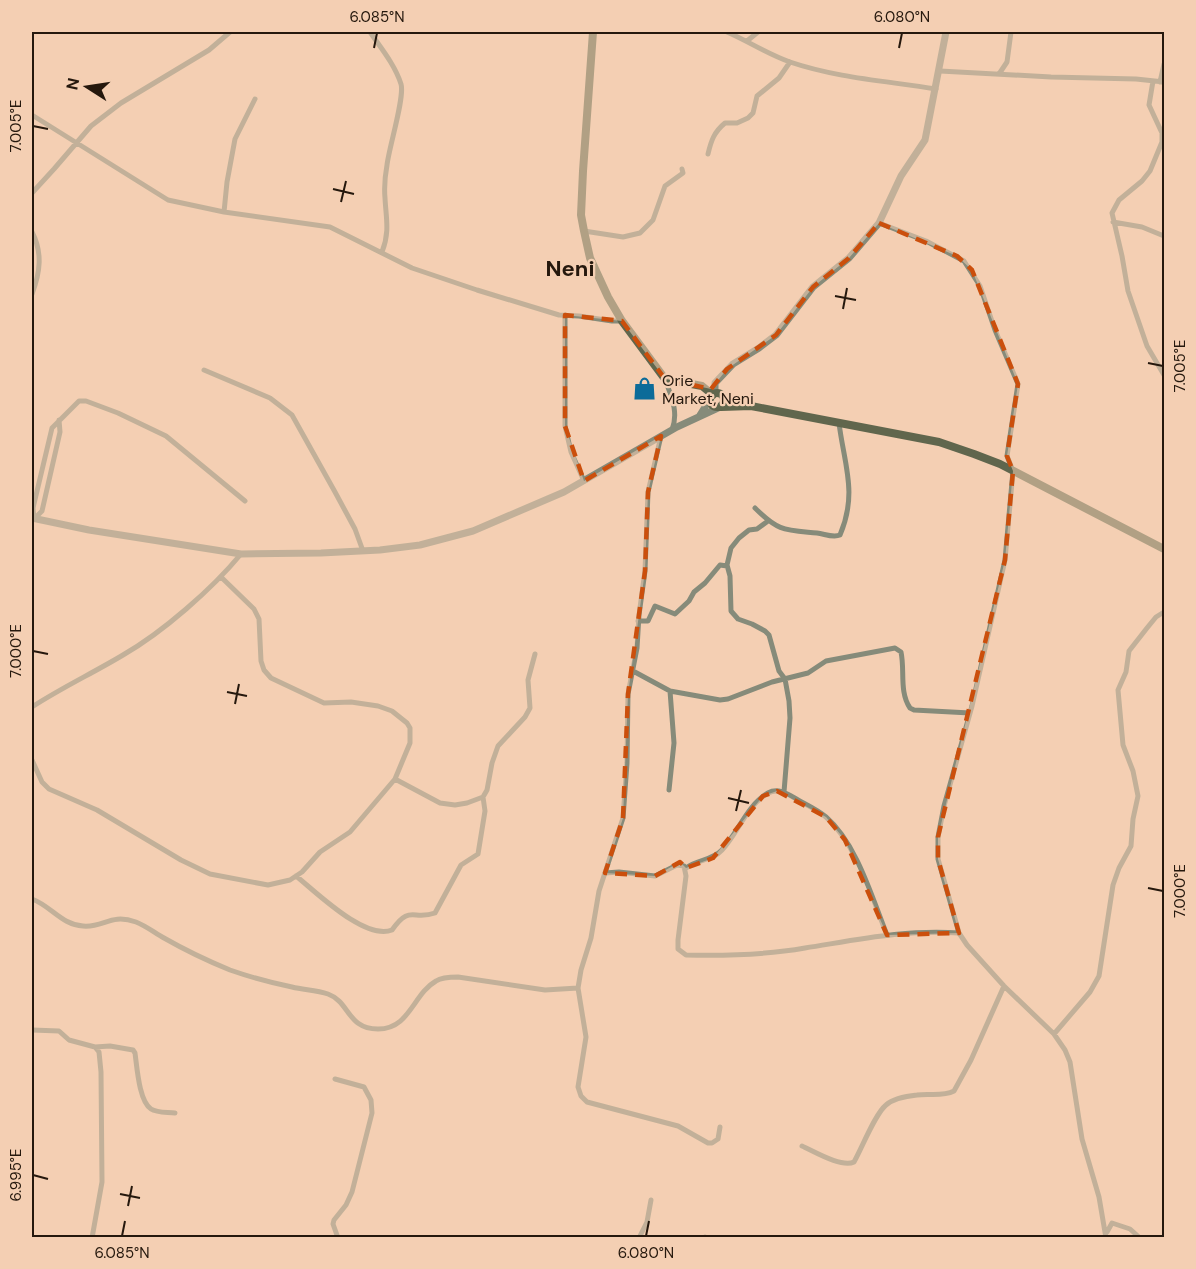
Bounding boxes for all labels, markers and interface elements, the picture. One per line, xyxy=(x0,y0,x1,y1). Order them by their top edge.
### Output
text: 6.085°N xyxy=(349,7,405,27)
text: 6.080°N xyxy=(874,7,930,27)
north arrow xyxy=(57,57,117,117)
text: N xyxy=(61,76,84,92)
text: 7.005°E xyxy=(6,100,26,152)
district label: Neni xyxy=(546,254,594,283)
text: 7.005°E xyxy=(1170,340,1190,392)
place label: Orie Market, Neni xyxy=(662,370,754,409)
shop icon: Orie Market, Neni xyxy=(631,376,657,402)
text: 7.000°E xyxy=(6,624,26,678)
text: 7.000°E xyxy=(1170,864,1190,918)
text: 6.995°E xyxy=(6,1149,26,1201)
text: 6.085°N xyxy=(94,1243,150,1263)
text: 6.080°N xyxy=(618,1243,674,1263)

